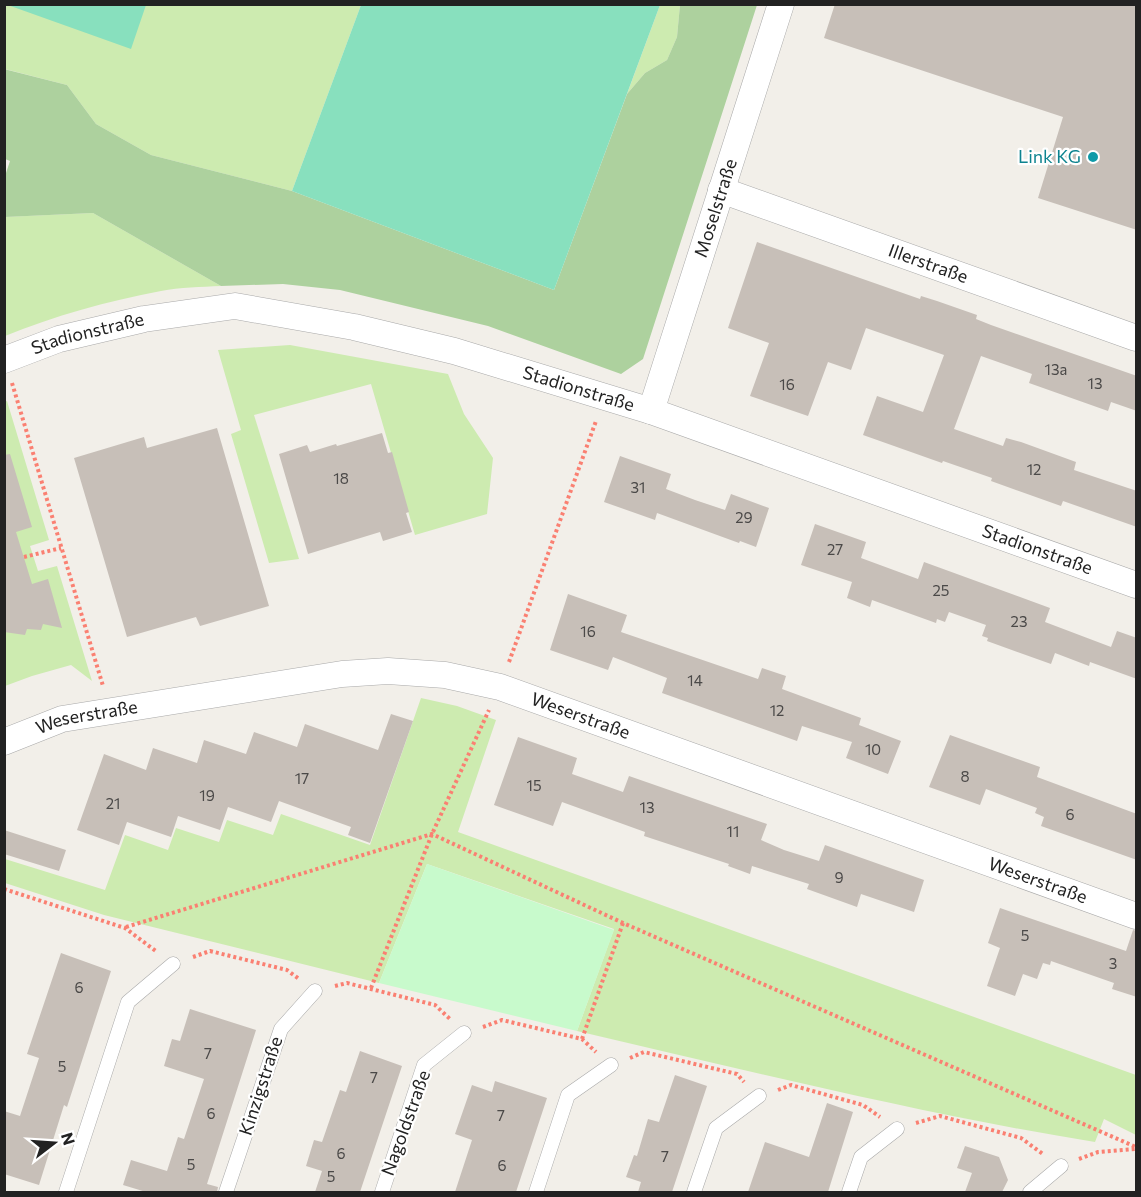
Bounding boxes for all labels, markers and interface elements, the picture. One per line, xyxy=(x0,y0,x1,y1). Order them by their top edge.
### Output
place label: Link KG xyxy=(1018,145,1081,167)
marker: Link KG xyxy=(1086,150,1100,164)
street label: Moselstraße xyxy=(689,156,741,260)
street label: Illerstraße xyxy=(886,239,971,287)
street label: Stadionstraße xyxy=(28,307,146,359)
house number: 13a xyxy=(1045,360,1067,378)
street label: Stadionstraße xyxy=(520,361,637,415)
house number: 13 xyxy=(1088,374,1102,392)
house number: 16 xyxy=(779,375,795,393)
house number: 12 xyxy=(1027,460,1041,478)
house number: 18 xyxy=(333,469,349,487)
house number: 31 xyxy=(631,478,645,496)
house number: 29 xyxy=(735,508,753,526)
street label: Stadionstraße xyxy=(979,519,1096,578)
house number: 27 xyxy=(827,540,843,558)
house number: 25 xyxy=(933,581,949,599)
house number: 23 xyxy=(1011,612,1027,630)
house number: 16 xyxy=(580,622,596,640)
house number: 14 xyxy=(687,671,703,689)
street label: Weserstraße xyxy=(528,687,633,743)
street label: Weserstraße xyxy=(32,695,139,738)
house number: 12 xyxy=(770,701,784,719)
house number: 10 xyxy=(865,740,881,758)
house number: 8 xyxy=(960,767,970,785)
house number: 17 xyxy=(295,769,309,787)
house number: 15 xyxy=(526,776,542,794)
house number: 19 xyxy=(199,786,215,804)
house number: 21 xyxy=(106,794,120,812)
house number: 13 xyxy=(640,798,654,816)
house number: 6 xyxy=(1065,805,1075,823)
house number: 11 xyxy=(727,822,739,840)
street label: Weserstraße xyxy=(986,852,1090,908)
house number: 9 xyxy=(834,868,844,886)
house number: 5 xyxy=(1021,926,1029,944)
house number: 3 xyxy=(1109,954,1117,972)
house number: 6 xyxy=(74,978,84,996)
street label: Kinzigstraße xyxy=(234,1033,286,1138)
house number: 7 xyxy=(204,1044,212,1062)
house number: 5 xyxy=(58,1057,66,1075)
street label: Nagoldstraße xyxy=(376,1067,434,1178)
house number: 7 xyxy=(370,1068,378,1086)
house number: 6 xyxy=(206,1104,216,1122)
house number: 7 xyxy=(497,1106,505,1124)
north arrow xyxy=(24,1113,84,1173)
text: N xyxy=(58,1130,80,1147)
house number: 6 xyxy=(336,1144,346,1162)
house number: 7 xyxy=(661,1147,669,1165)
house number: 5 xyxy=(187,1155,195,1173)
house number: 6 xyxy=(497,1156,507,1174)
house number: 5 xyxy=(327,1167,335,1185)

